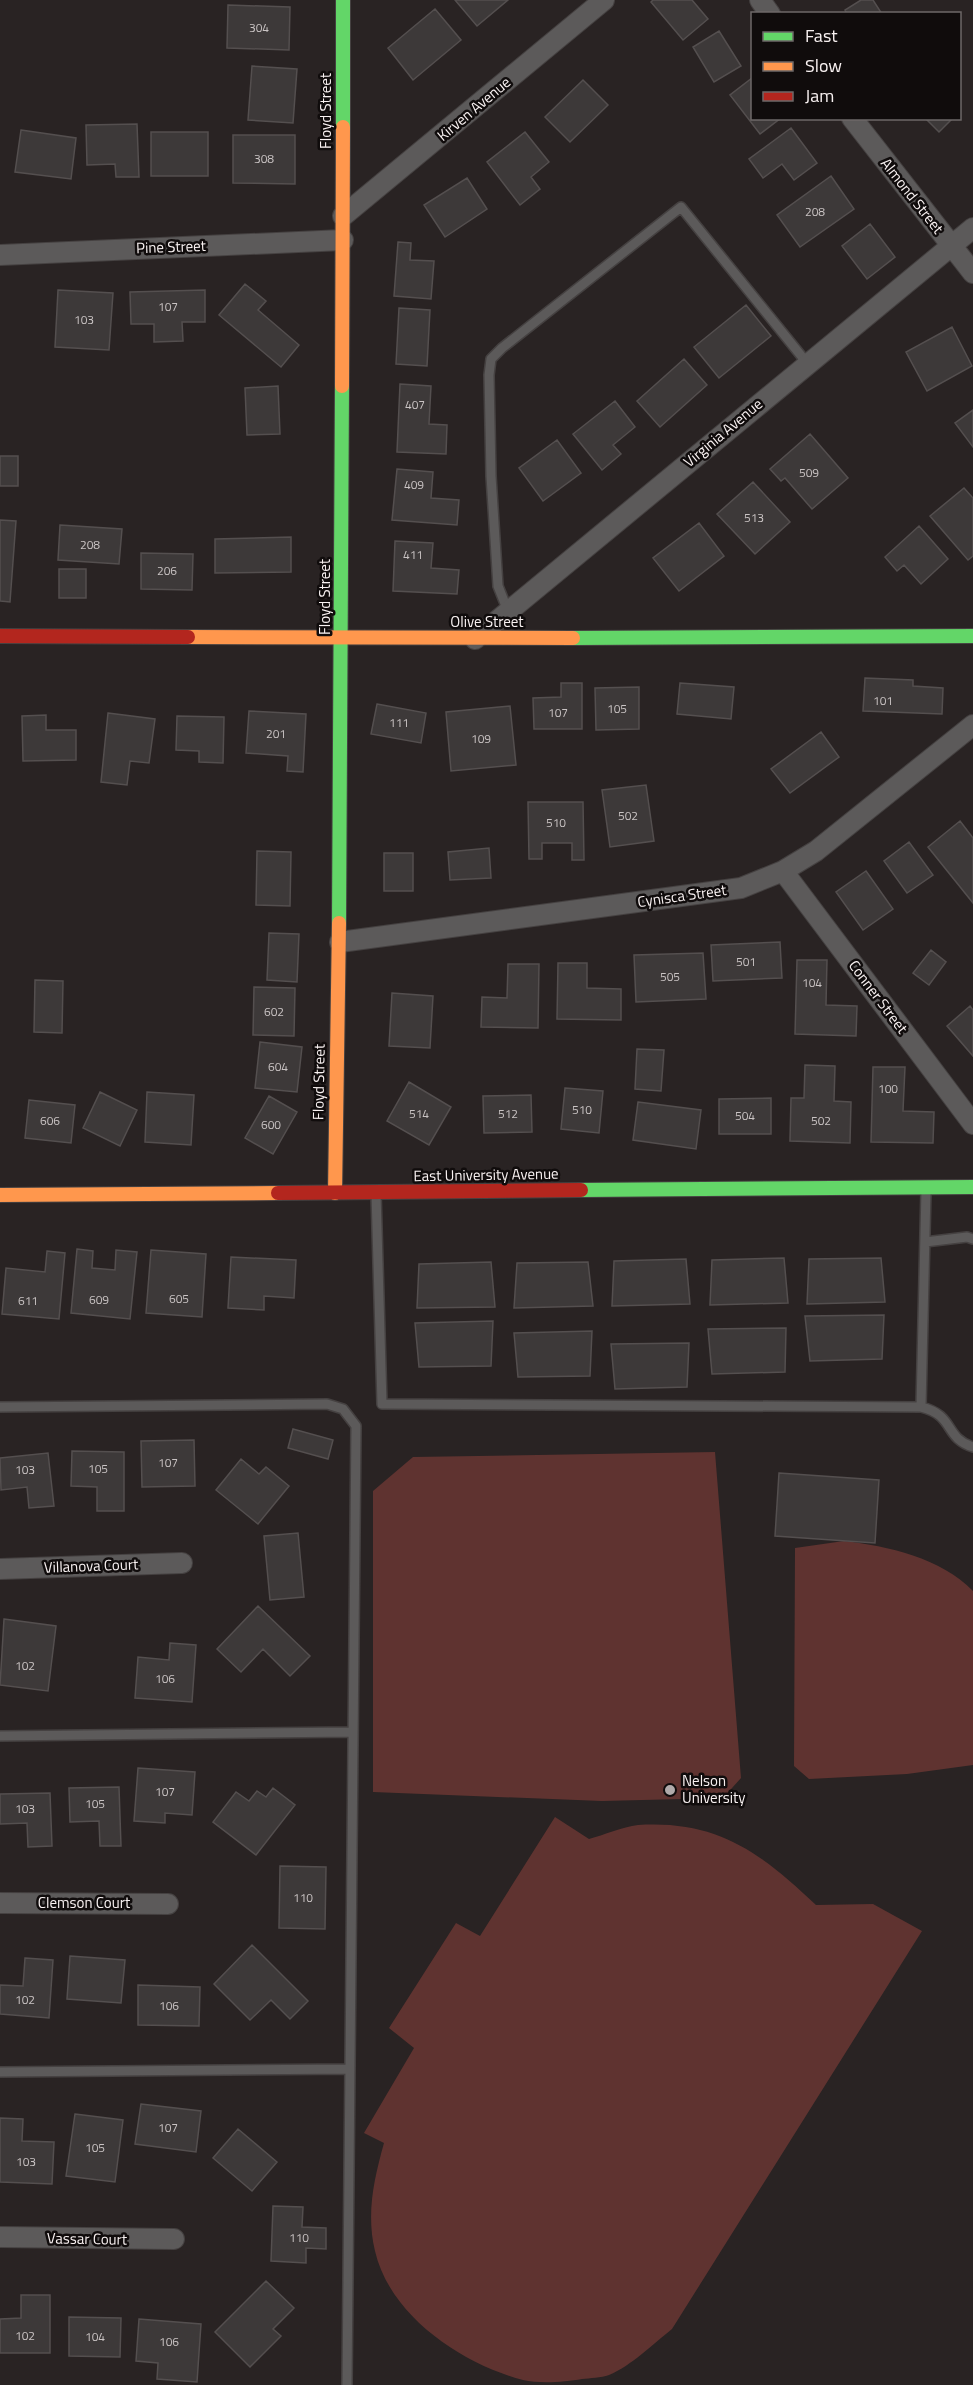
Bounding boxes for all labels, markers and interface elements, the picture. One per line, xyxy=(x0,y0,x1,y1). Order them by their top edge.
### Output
legend xyxy=(751,12,961,120)
house number: 304 xyxy=(249,18,269,37)
text: Fast xyxy=(805,22,838,49)
text: Slow xyxy=(805,52,842,79)
street label: Kirven Avenue xyxy=(432,71,516,146)
street label: Floyd Street xyxy=(314,72,337,149)
text: Jam xyxy=(805,82,834,109)
house number: 308 xyxy=(254,149,274,168)
street label: Almond Street xyxy=(875,153,950,239)
house number: 208 xyxy=(805,202,825,221)
street label: Pine Street xyxy=(136,234,207,259)
house number: 107 xyxy=(158,297,178,316)
house number: 103 xyxy=(74,310,94,329)
street label: Virginia Avenue xyxy=(678,393,767,473)
house number: 407 xyxy=(405,395,425,414)
house number: 509 xyxy=(799,463,819,482)
house number: 409 xyxy=(404,475,424,494)
house number: 513 xyxy=(744,508,764,527)
house number: 208 xyxy=(80,535,100,554)
house number: 411 xyxy=(403,545,423,564)
street label: Floyd Street xyxy=(313,558,336,635)
house number: 206 xyxy=(157,561,177,580)
street label: Olive Street xyxy=(450,610,524,633)
house number: 101 xyxy=(873,691,893,710)
house number: 105 xyxy=(607,699,627,718)
house number: 107 xyxy=(548,703,568,722)
house number: 111 xyxy=(389,713,409,732)
house number: 201 xyxy=(266,724,286,743)
house number: 109 xyxy=(471,729,491,748)
house number: 502 xyxy=(618,806,638,825)
house number: 510 xyxy=(546,813,566,832)
street label: Cynisca Street xyxy=(636,878,729,913)
house number: 501 xyxy=(736,952,756,971)
street label: Conner Street xyxy=(843,955,914,1039)
house number: 505 xyxy=(660,967,680,986)
house number: 104 xyxy=(802,973,822,992)
house number: 602 xyxy=(264,1002,284,1021)
street label: Floyd Street xyxy=(306,1043,331,1120)
house number: 604 xyxy=(268,1057,288,1076)
house number: 100 xyxy=(878,1079,898,1098)
house number: 510 xyxy=(572,1100,592,1119)
house number: 514 xyxy=(409,1104,429,1123)
house number: 512 xyxy=(498,1104,518,1123)
house number: 504 xyxy=(735,1106,755,1125)
house number: 606 xyxy=(40,1111,60,1130)
house number: 502 xyxy=(811,1111,831,1130)
house number: 600 xyxy=(261,1115,281,1134)
street label: East University Avenue xyxy=(413,1162,559,1187)
house number: 605 xyxy=(169,1289,189,1308)
house number: 609 xyxy=(89,1290,109,1309)
house number: 611 xyxy=(18,1291,38,1310)
house number: 107 xyxy=(158,1453,178,1472)
house number: 105 xyxy=(88,1459,108,1478)
house number: 103 xyxy=(15,1460,35,1479)
street label: Villanova Court xyxy=(43,1552,139,1579)
house number: 102 xyxy=(15,1656,35,1675)
house number: 106 xyxy=(155,1669,175,1688)
place label: Nelson University xyxy=(682,1769,746,1809)
house number: 107 xyxy=(155,1782,175,1801)
marker: Nelson University xyxy=(663,1783,677,1797)
house number: 105 xyxy=(85,1794,105,1813)
house number: 103 xyxy=(15,1799,35,1818)
house number: 110 xyxy=(293,1888,313,1907)
street label: Clemson Court xyxy=(38,1891,131,1914)
house number: 102 xyxy=(15,1990,35,2009)
house number: 106 xyxy=(159,1996,179,2015)
house number: 107 xyxy=(158,2118,178,2137)
house number: 105 xyxy=(85,2138,105,2157)
house number: 103 xyxy=(16,2152,36,2171)
street label: Vassar Court xyxy=(47,2226,128,2251)
house number: 110 xyxy=(289,2228,309,2247)
house number: 102 xyxy=(15,2326,35,2345)
house number: 104 xyxy=(85,2327,105,2346)
house number: 106 xyxy=(159,2332,179,2351)

